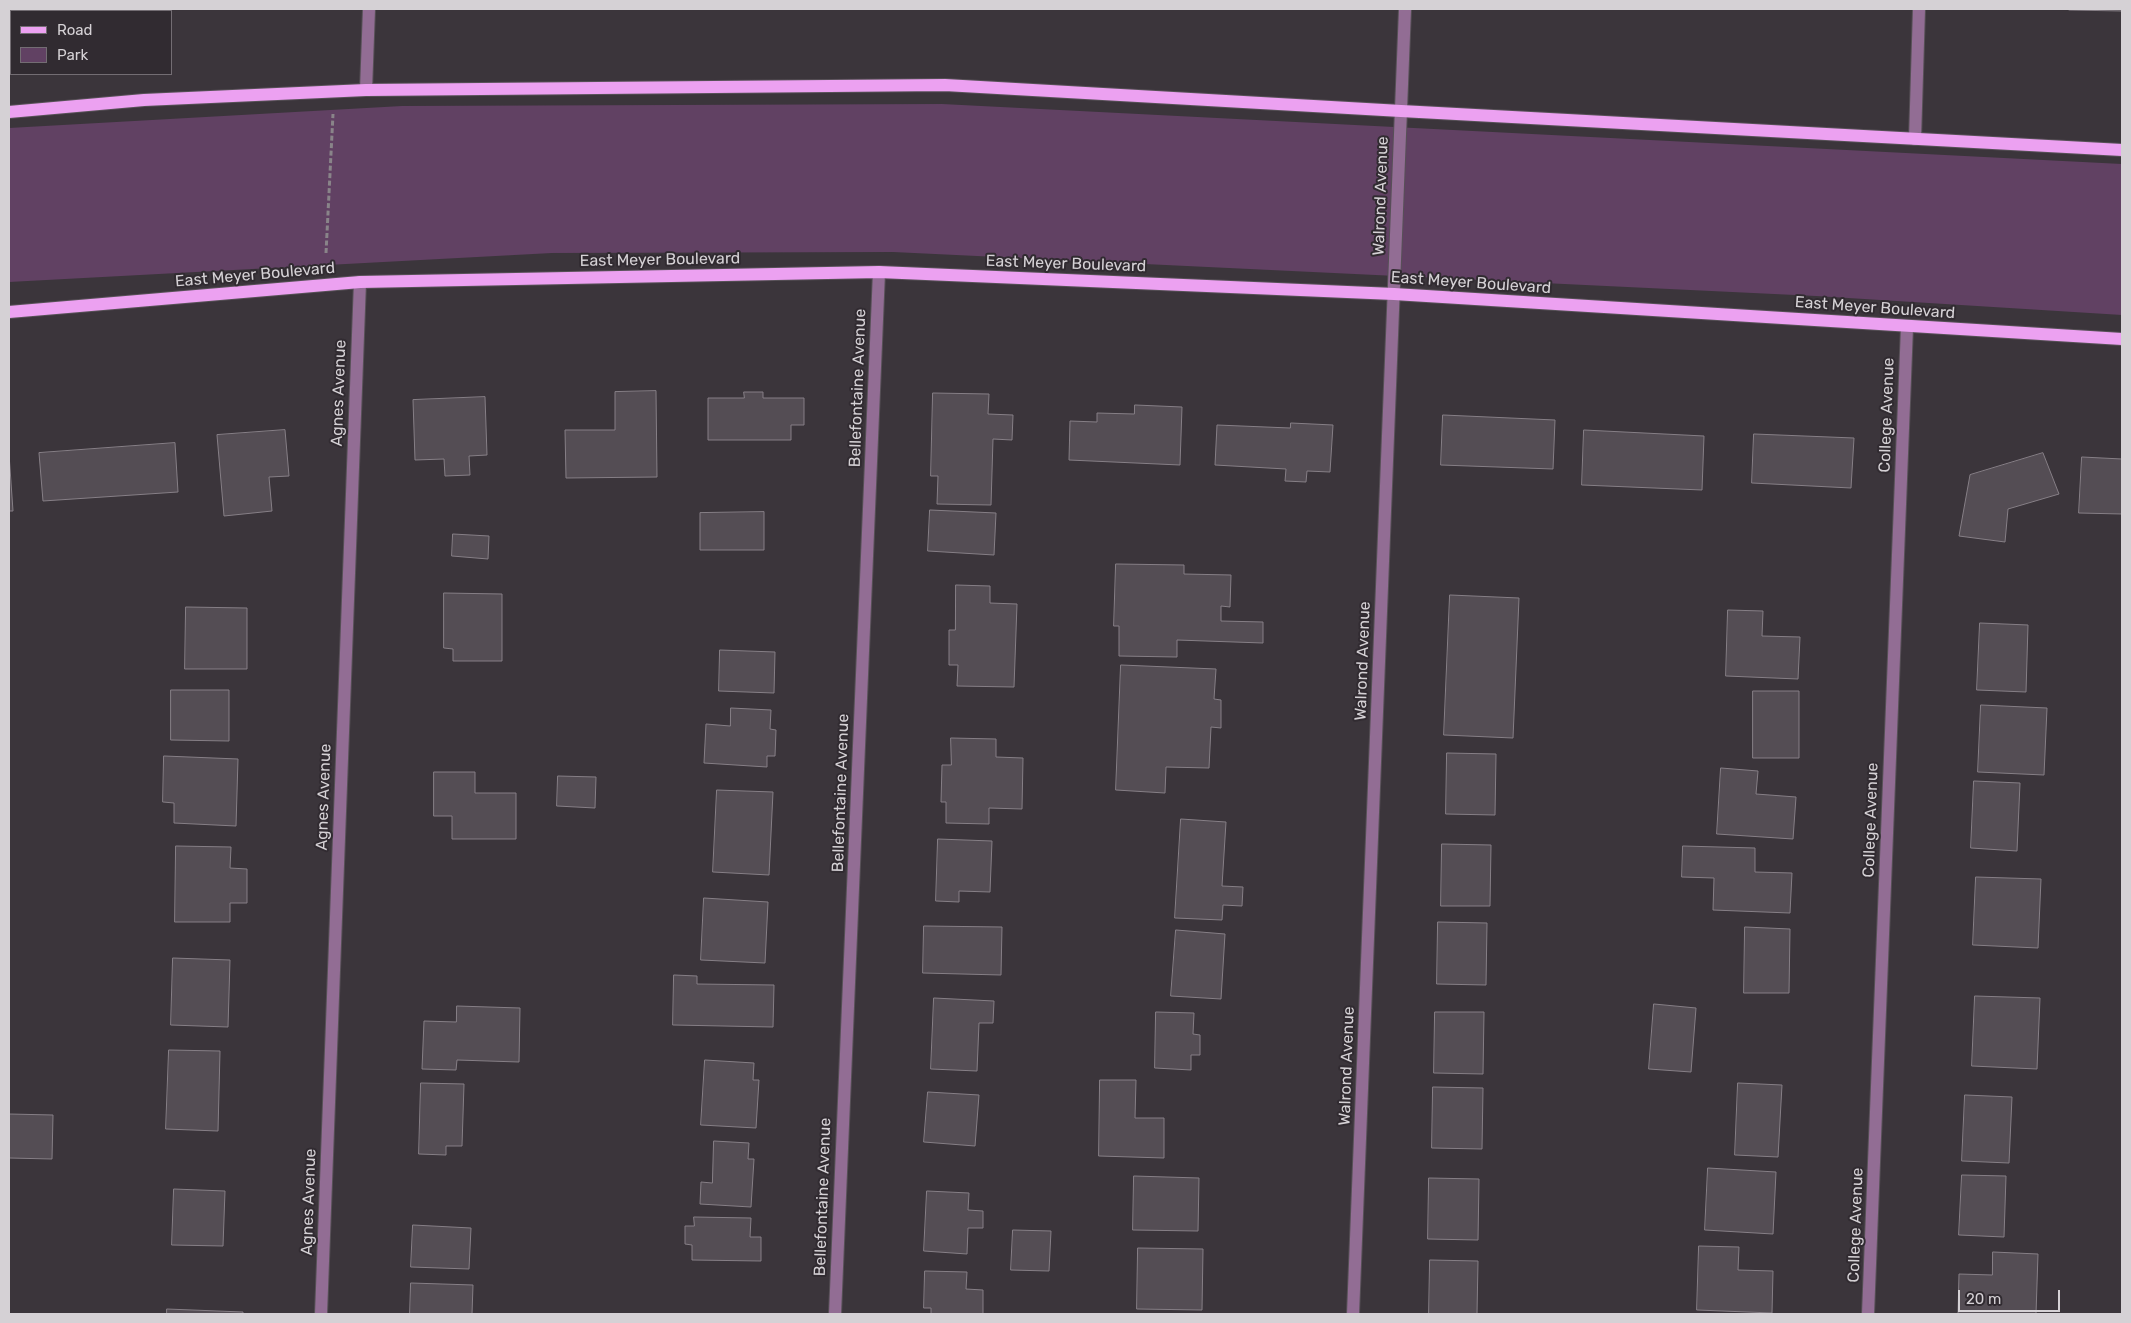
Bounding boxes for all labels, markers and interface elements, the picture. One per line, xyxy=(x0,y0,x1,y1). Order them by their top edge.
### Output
legend xyxy=(10,10,172,75)
text: Road xyxy=(57,21,93,39)
text: Park xyxy=(57,46,88,64)
street label: Walrond Avenue xyxy=(1369,136,1393,256)
street label: East Meyer Boulevard xyxy=(580,249,740,271)
street label: East Meyer Boulevard xyxy=(985,252,1147,276)
street label: East Meyer Boulevard xyxy=(174,258,336,292)
street label: East Meyer Boulevard xyxy=(1390,268,1552,298)
street label: East Meyer Boulevard xyxy=(1794,293,1956,323)
street label: Bellefontaine Avenue xyxy=(846,308,870,468)
street label: Agnes Avenue xyxy=(328,339,350,447)
street label: College Avenue xyxy=(1875,357,1899,473)
street label: Walrond Avenue xyxy=(1351,601,1375,721)
street label: Bellefontaine Avenue xyxy=(829,713,853,873)
street label: Agnes Avenue xyxy=(313,743,335,851)
street label: College Avenue xyxy=(1859,762,1883,878)
street label: Walrond Avenue xyxy=(1335,1006,1359,1126)
street label: Bellefontaine Avenue xyxy=(811,1117,835,1277)
street label: Agnes Avenue xyxy=(298,1148,320,1256)
street label: College Avenue xyxy=(1844,1167,1868,1283)
scale bar xyxy=(1961,1280,2064,1312)
text: 20 m xyxy=(1966,1290,2001,1308)

